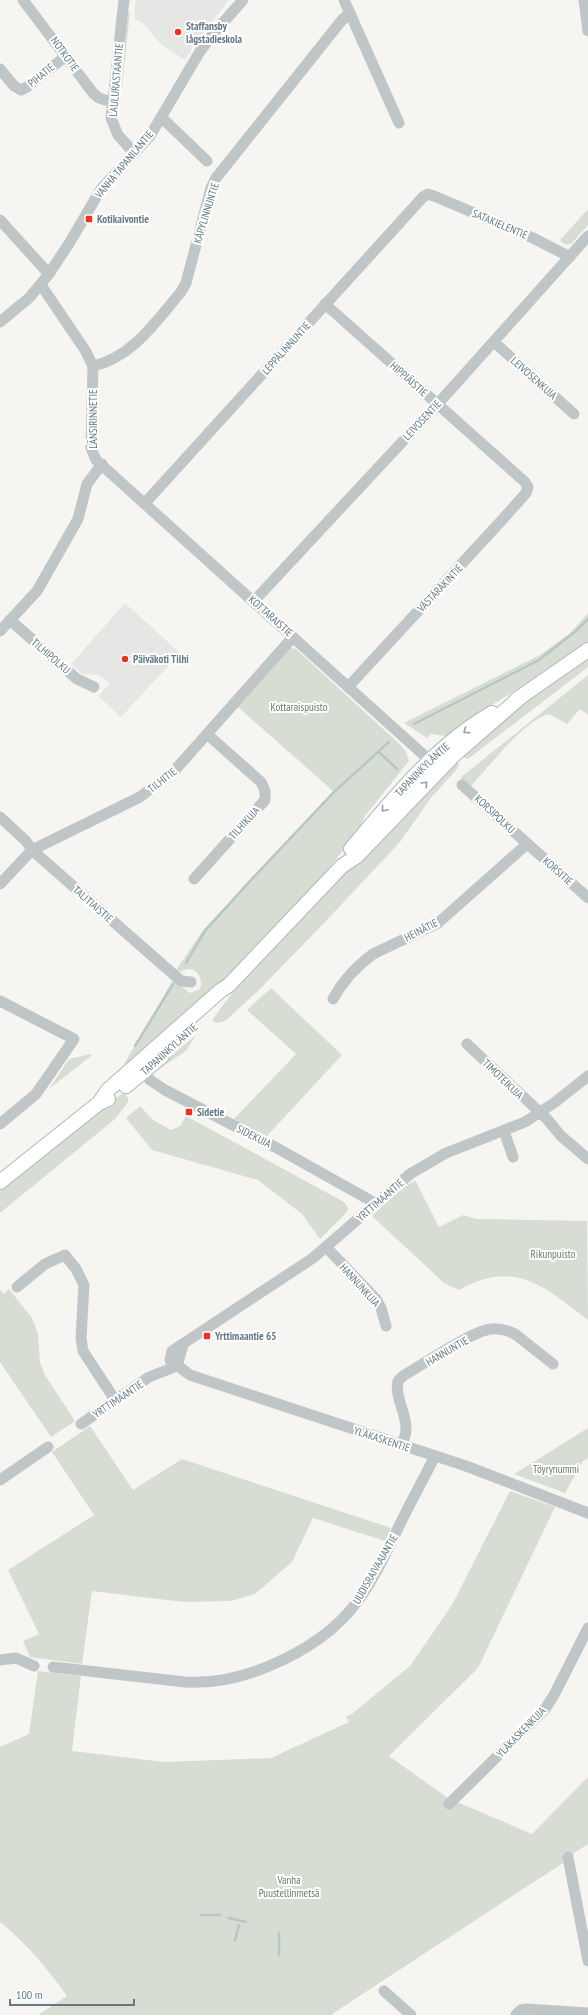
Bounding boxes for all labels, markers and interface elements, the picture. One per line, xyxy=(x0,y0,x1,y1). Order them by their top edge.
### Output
place label: Staffansby lågstadieskola xyxy=(186,19,243,46)
marker: Staffansby lågstadieskola xyxy=(173,27,183,37)
street label: NOTKOTIE xyxy=(48,34,82,74)
street label: LAULURASTAANTIE xyxy=(106,42,126,117)
street label: PIHATIE xyxy=(25,60,57,90)
street label: VANHA TAPANILANTIE xyxy=(91,127,157,201)
street label: KÄPYLINNUNTIE xyxy=(190,181,222,245)
street label: SATAKIELENTIE xyxy=(470,206,530,242)
place label: Kotikaivontie xyxy=(97,212,149,226)
marker: Kotikaivontie xyxy=(84,214,94,224)
street label: LEPPÄLINNUNTIE xyxy=(259,318,314,377)
street label: LEIVOSENKUJA xyxy=(508,354,560,403)
street label: HIPPIÄISTIE xyxy=(387,359,431,400)
street label: LÄNSIRINNETIE xyxy=(86,389,100,449)
street label: LEIVOSENTIE xyxy=(400,397,444,443)
street label: VÄSTÄRÄKINTIE xyxy=(414,561,466,616)
street label: KOTTARAISTIE xyxy=(246,592,296,640)
street label: TILHIPOLKU xyxy=(29,635,74,677)
place label: Päiväkoti Tilhi xyxy=(133,652,189,666)
marker: Päiväkoti Tilhi xyxy=(120,654,130,664)
park label: Kottaraispuisto xyxy=(270,700,328,714)
one-way arrow xyxy=(463,726,470,734)
street label: TAPANINKYLÄNTIE xyxy=(392,739,453,799)
street label: TILHITIE xyxy=(145,764,179,796)
one-way arrow xyxy=(420,781,428,789)
street label: KORSIPOLKU xyxy=(472,792,518,836)
street label: TILHIKUJA xyxy=(226,803,263,842)
one-way arrow xyxy=(382,804,389,811)
street label: KORSITIE xyxy=(540,854,576,888)
street label: TALITIAISTIE xyxy=(70,883,116,925)
street label: HEINÄTIE xyxy=(402,915,440,944)
street label: TAPANINKYLÄNTIE xyxy=(138,1020,200,1078)
street label: TIMOTEIKUJA xyxy=(480,1056,527,1102)
place label: Sidetie xyxy=(197,1105,225,1119)
marker: Sidetie xyxy=(184,1107,194,1117)
street label: SIDEKUJA xyxy=(234,1121,274,1151)
street label: YRTTIMAANTIE xyxy=(354,1176,407,1224)
park label: Rikunpuisto xyxy=(531,1247,576,1261)
street label: HANNUNKUJA xyxy=(337,1260,384,1310)
place label: Yrttimaantie 65 xyxy=(214,1329,277,1343)
marker: Yrttimaantie 65 xyxy=(202,1331,212,1341)
street label: HANNUNTIE xyxy=(423,1333,471,1369)
street label: YRTTIMAANTIE xyxy=(90,1377,146,1421)
street label: YLÄKASKENTIE xyxy=(352,1423,412,1455)
park label: Töyrynummi xyxy=(533,1462,579,1476)
street label: UUDISRAIVAAJANTIE xyxy=(349,1531,401,1606)
street label: YLÄKASKENKUJA xyxy=(493,1703,549,1760)
park label: Vanha Puustellinmetsä xyxy=(259,1873,319,1900)
scale bar xyxy=(10,1981,134,2007)
text: 100 m xyxy=(16,1987,43,2002)

